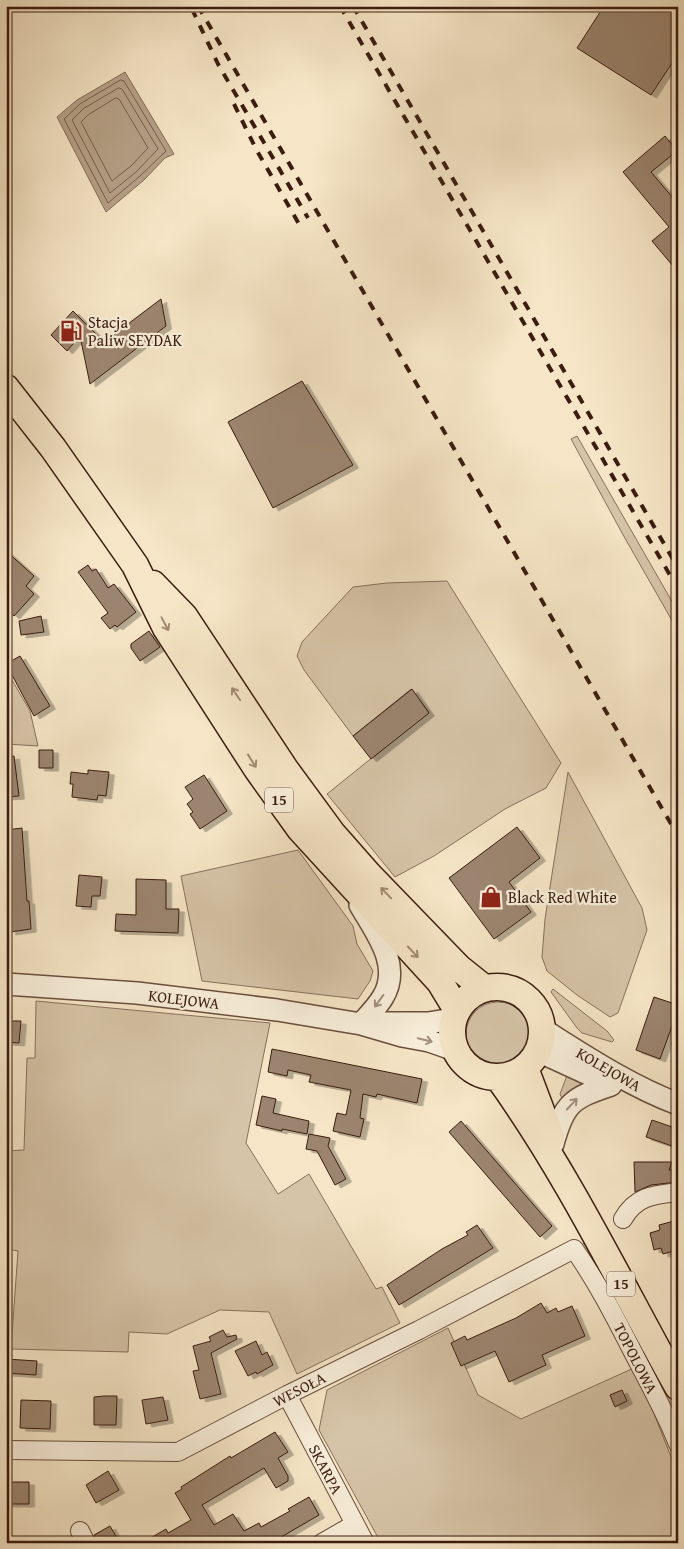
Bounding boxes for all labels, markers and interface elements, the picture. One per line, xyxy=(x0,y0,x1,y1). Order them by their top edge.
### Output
place label: Stacja Paliw SEYDAK xyxy=(88,310,183,352)
fuel station icon: Stacja Paliw SEYDAK xyxy=(58,318,84,344)
one-way arrow xyxy=(160,617,170,632)
one-way arrow xyxy=(231,688,241,702)
one-way arrow xyxy=(247,754,257,768)
road number: 15 xyxy=(265,788,293,812)
shop icon: Black Red White xyxy=(478,884,504,910)
place label: Black Red White xyxy=(508,885,617,909)
one-way arrow xyxy=(380,887,393,899)
one-way arrow xyxy=(407,946,419,959)
street label: KOLEJOWA xyxy=(147,983,221,1015)
one-way arrow xyxy=(374,994,385,1007)
one-way arrow xyxy=(417,1036,433,1045)
street label: KOLEJOWA xyxy=(572,1041,646,1097)
one-way arrow xyxy=(566,1098,578,1111)
road number: 15 xyxy=(607,1272,635,1296)
street label: TOPOLOWA xyxy=(608,1318,664,1398)
street label: WESOŁA xyxy=(268,1365,330,1413)
street label: SKARPA xyxy=(303,1440,349,1499)

